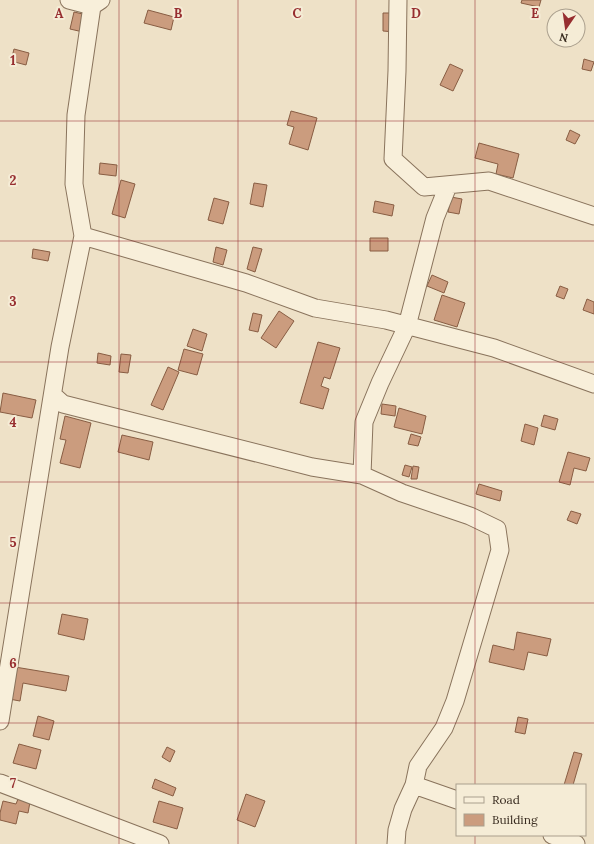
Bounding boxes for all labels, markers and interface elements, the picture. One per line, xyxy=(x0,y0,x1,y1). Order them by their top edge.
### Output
text: A xyxy=(55,5,64,22)
text: B xyxy=(174,5,183,22)
text: C xyxy=(293,5,302,22)
text: D xyxy=(411,5,421,22)
text: E xyxy=(531,5,539,22)
north arrow xyxy=(546,8,586,48)
text: N xyxy=(558,30,569,46)
text: 1 xyxy=(10,52,16,69)
text: 2 xyxy=(10,172,17,189)
text: 3 xyxy=(9,293,17,310)
text: 4 xyxy=(9,414,17,431)
text: 5 xyxy=(9,534,17,551)
text: 6 xyxy=(9,655,17,672)
text: 7 xyxy=(10,775,16,792)
legend xyxy=(456,784,586,836)
text: Road xyxy=(492,792,520,807)
text: Building xyxy=(492,812,538,827)

